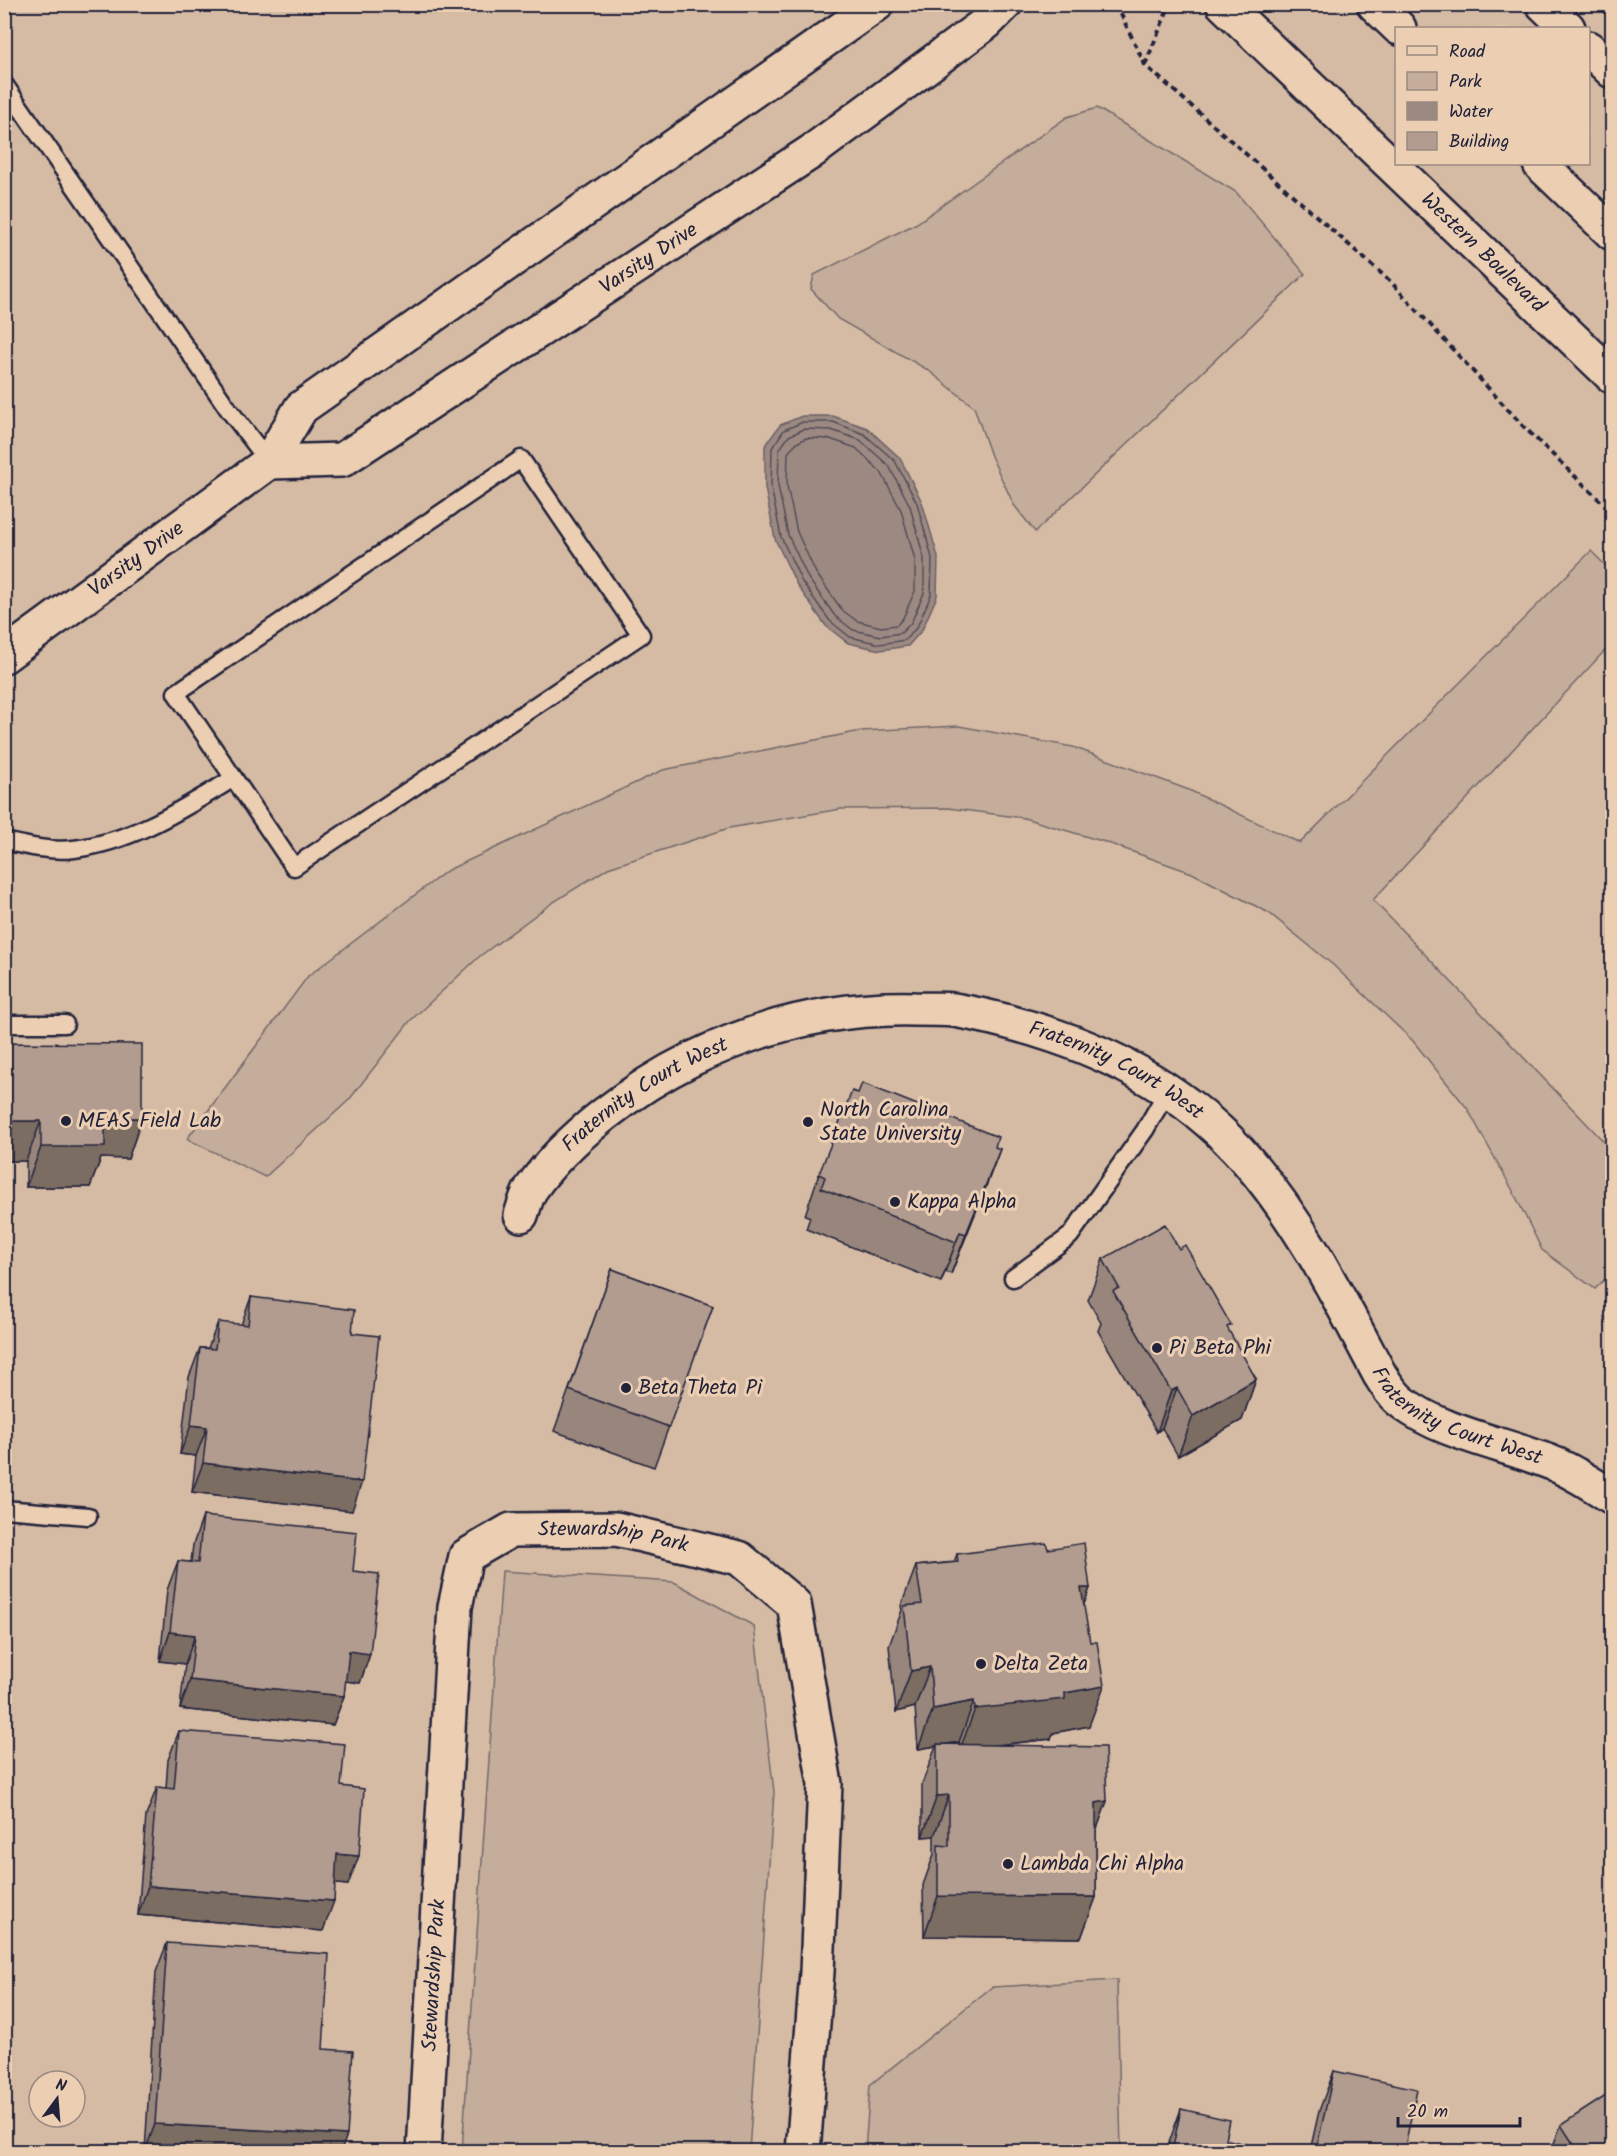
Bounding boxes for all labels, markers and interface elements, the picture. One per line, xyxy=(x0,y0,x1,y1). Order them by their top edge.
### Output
legend xyxy=(1395,27,1590,165)
text: Road xyxy=(1449,38,1486,67)
text: Park xyxy=(1449,68,1482,97)
text: Water xyxy=(1449,98,1494,127)
text: Building xyxy=(1449,128,1509,157)
street label: Western Boulevard xyxy=(1413,185,1554,321)
street label: Varsity Drive xyxy=(593,214,705,303)
street label: Varsity Drive xyxy=(81,512,192,606)
street label: Fraternity Court West xyxy=(1025,1012,1212,1129)
street label: Fraternity Court West xyxy=(554,1028,734,1160)
place label: North Carolina State University xyxy=(820,1094,961,1151)
place label: MEAS Field Lab xyxy=(78,1105,221,1138)
marker: MEAS Field Lab xyxy=(59,1114,73,1128)
marker: North Carolina State University xyxy=(801,1115,815,1129)
place label: Kappa Alpha xyxy=(907,1186,1017,1219)
marker: Kappa Alpha xyxy=(888,1195,902,1209)
place label: Pi Beta Phi xyxy=(1169,1332,1272,1365)
marker: Pi Beta Phi xyxy=(1150,1341,1164,1355)
street label: Fraternity Court West xyxy=(1362,1361,1548,1475)
place label: Beta Theta Pi xyxy=(638,1372,763,1405)
marker: Beta Theta Pi xyxy=(619,1381,633,1395)
street label: Stewardship Park xyxy=(538,1512,692,1562)
place label: Delta Zeta xyxy=(993,1648,1088,1681)
marker: Delta Zeta xyxy=(974,1657,988,1671)
place label: Lambda Chi Alpha xyxy=(1020,1848,1184,1881)
marker: Lambda Chi Alpha xyxy=(1001,1857,1015,1871)
street label: Stewardship Park xyxy=(413,1898,455,2052)
north arrow xyxy=(27,2069,87,2129)
text: N xyxy=(52,2073,69,2099)
scale bar xyxy=(1398,2090,1520,2128)
text: 20 m xyxy=(1407,2098,1448,2127)

